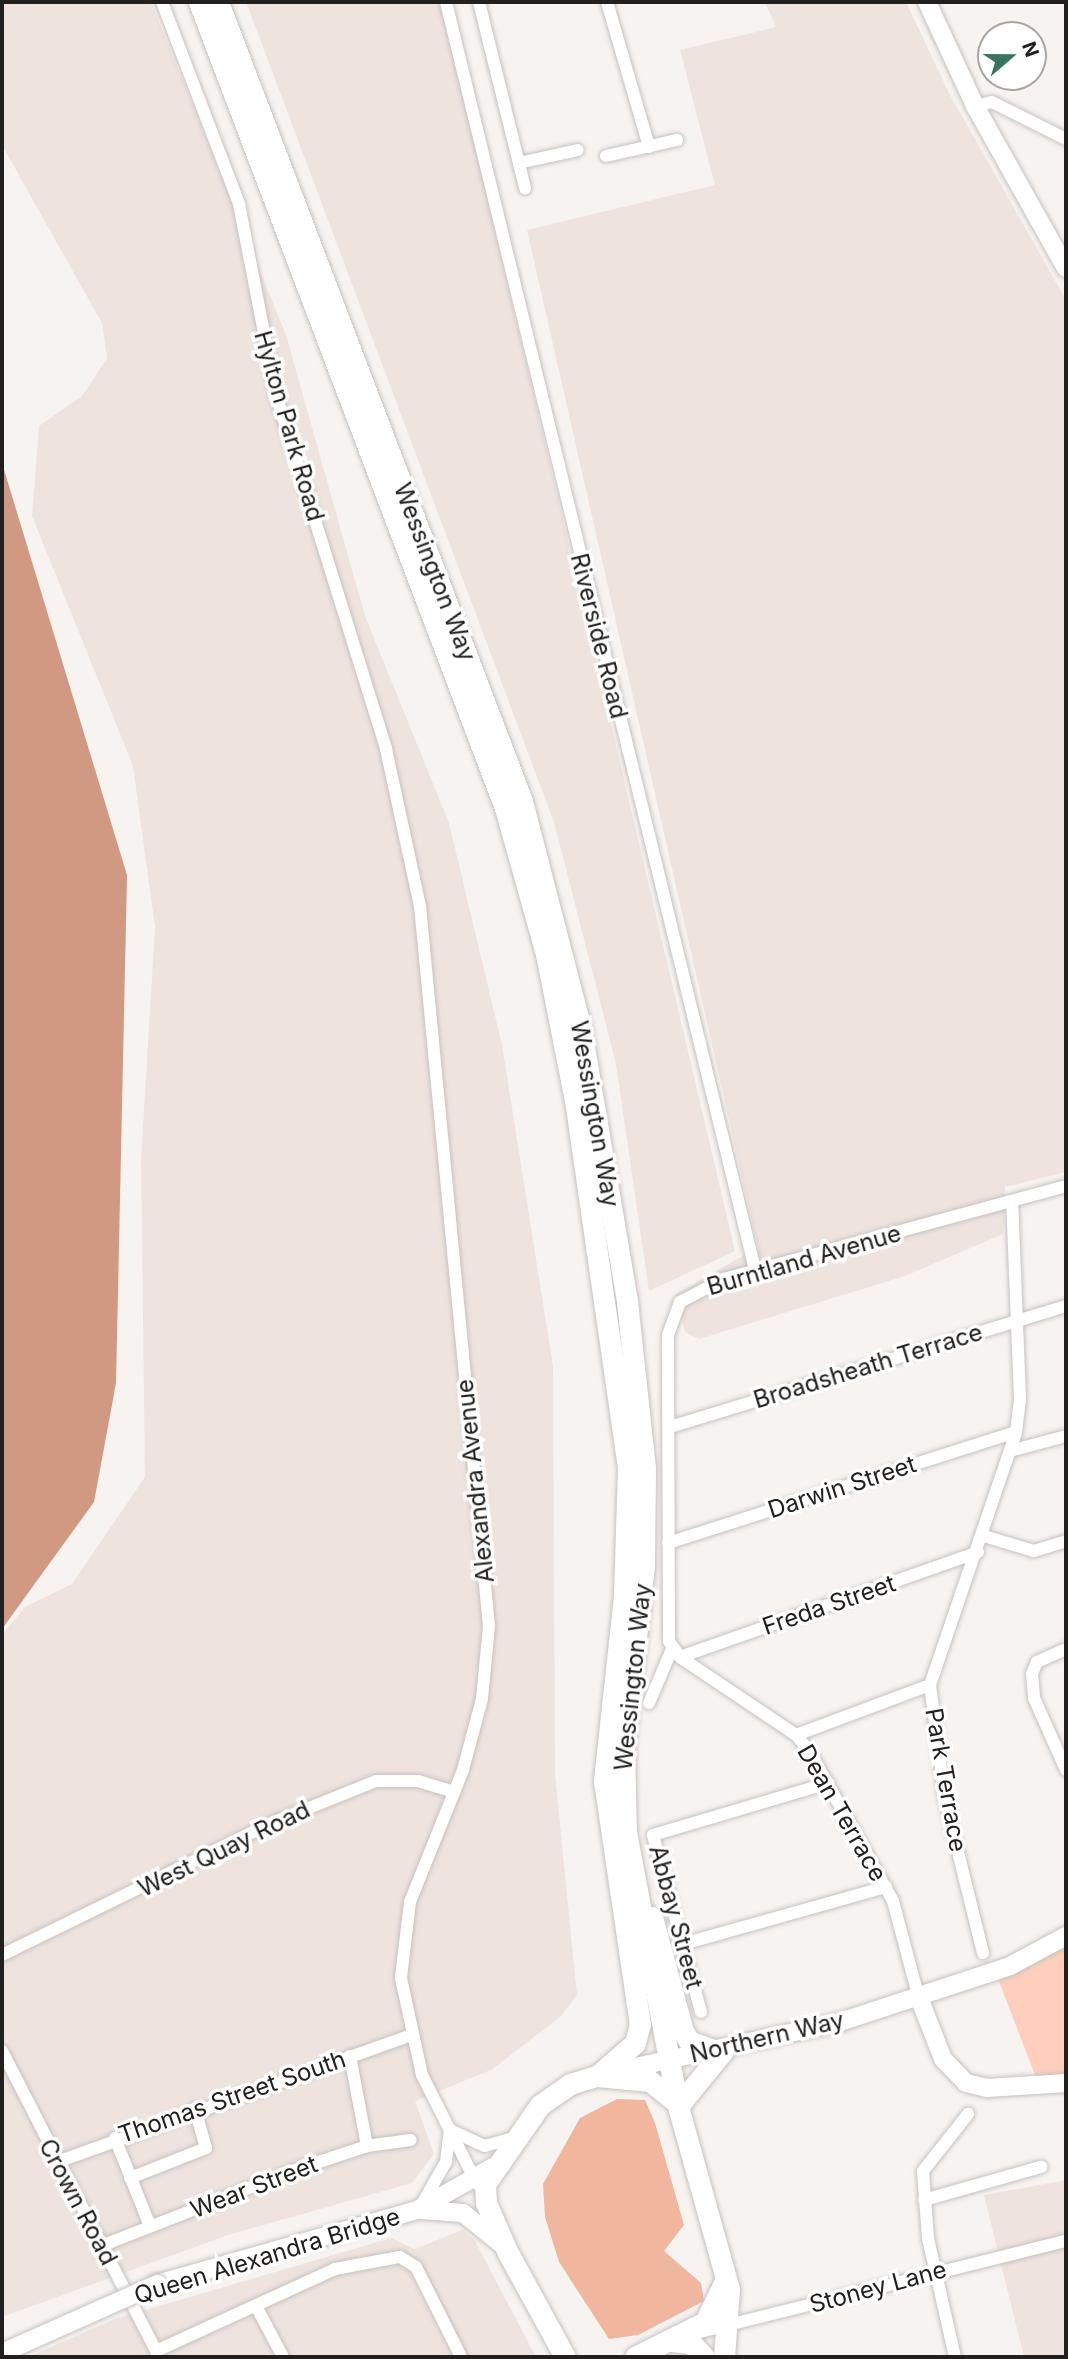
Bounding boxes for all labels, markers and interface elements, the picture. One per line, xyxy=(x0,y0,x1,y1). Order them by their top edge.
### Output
north arrow xyxy=(977,21,1047,91)
text: N xyxy=(1017,39,1044,60)
street label: Hylton Park Road xyxy=(248,327,330,525)
street label: Wessington Way xyxy=(388,479,482,665)
street label: Riverside Road xyxy=(565,550,633,722)
street label: Wessington Way xyxy=(564,1019,626,1209)
street label: Burntland Avenue xyxy=(704,1219,904,1301)
street label: Broadsheath Terrace xyxy=(750,1317,986,1415)
street label: Alexandra Avenue xyxy=(450,1378,500,1584)
street label: Darwin Street xyxy=(764,1449,920,1525)
street label: Freda Street xyxy=(759,1569,899,1641)
street label: Wessington Way xyxy=(609,1582,657,1772)
street label: Park Terrace xyxy=(919,1706,973,1854)
street label: Dean Terrace xyxy=(791,1739,893,1887)
street label: West Quay Road xyxy=(133,1795,315,1903)
street label: Abbay Street xyxy=(643,1842,709,1992)
street label: Northern Way xyxy=(687,2005,847,2069)
street label: Thomas Street South xyxy=(115,2045,349,2149)
street label: Crown Road xyxy=(33,2134,123,2270)
street label: Wear Street xyxy=(186,2150,322,2224)
street label: Queen Alexandra Bridge xyxy=(131,2202,403,2310)
street label: Stoney Lane xyxy=(806,2255,950,2319)

